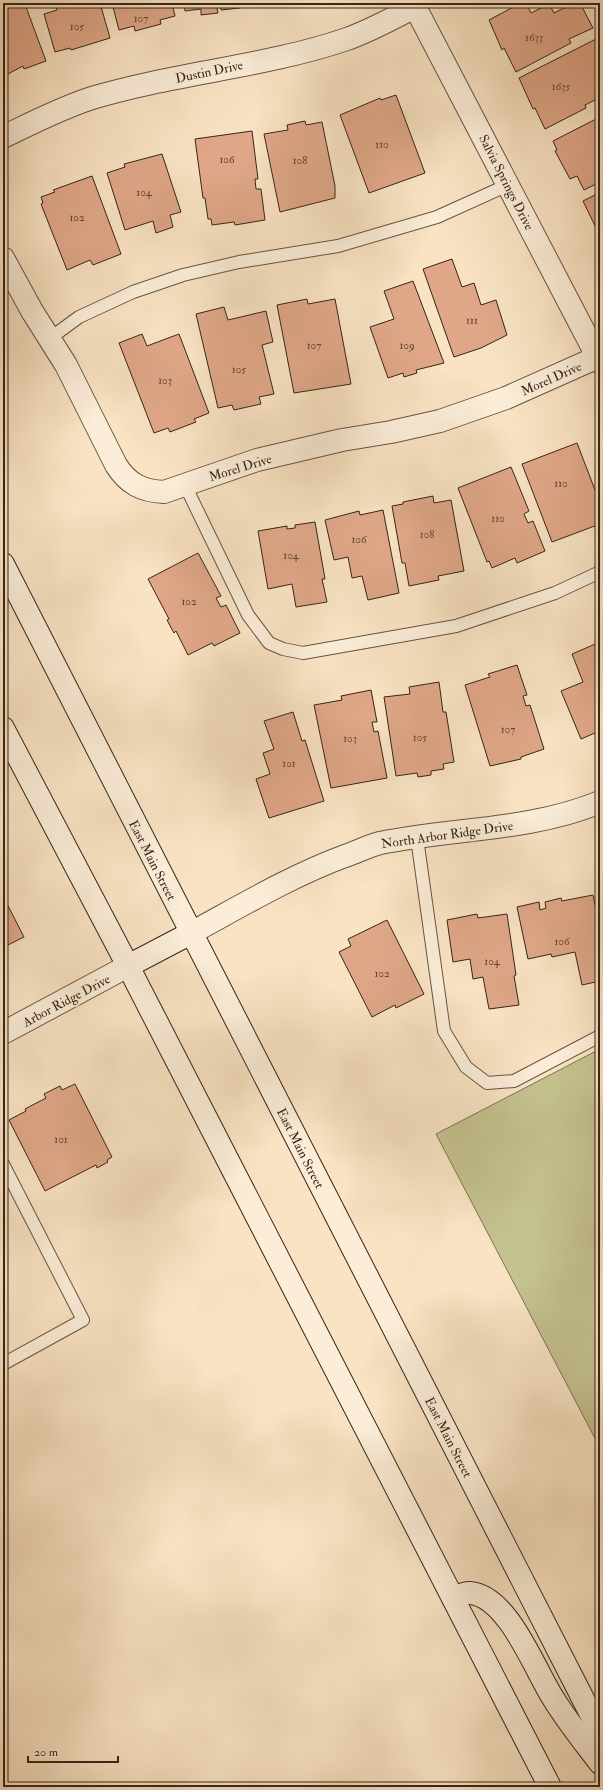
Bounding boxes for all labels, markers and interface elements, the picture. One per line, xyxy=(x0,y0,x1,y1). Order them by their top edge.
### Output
house number: 107 xyxy=(134,12,148,25)
house number: 105 xyxy=(70,20,84,33)
house number: 1633 xyxy=(525,31,543,44)
street label: Dustin Drive xyxy=(174,57,245,87)
house number: 1635 xyxy=(552,80,570,93)
street label: Salvia Springs Drive xyxy=(474,132,537,234)
house number: 110 xyxy=(375,138,389,151)
house number: 106 xyxy=(219,153,236,166)
house number: 108 xyxy=(293,154,307,167)
house number: 104 xyxy=(136,186,153,199)
house number: 102 xyxy=(69,211,85,224)
house number: 111 xyxy=(466,314,478,327)
house number: 107 xyxy=(307,339,321,352)
house number: 109 xyxy=(399,339,415,352)
street label: Morel Drive xyxy=(519,358,585,399)
house number: 105 xyxy=(232,363,246,376)
house number: 103 xyxy=(158,374,172,387)
street label: Morel Drive xyxy=(207,451,274,485)
house number: 110 xyxy=(554,477,568,490)
house number: 110 xyxy=(491,512,505,525)
house number: 108 xyxy=(420,528,434,541)
house number: 106 xyxy=(351,533,368,546)
house number: 104 xyxy=(283,549,300,562)
house number: 102 xyxy=(181,595,197,608)
house number: 107 xyxy=(501,723,515,736)
house number: 105 xyxy=(413,731,427,744)
house number: 103 xyxy=(343,732,357,745)
house number: 101 xyxy=(282,757,296,770)
street label: East Main Street xyxy=(125,818,179,903)
street label: North Arbor Ridge Drive xyxy=(380,818,515,852)
house number: 106 xyxy=(554,935,571,948)
house number: 104 xyxy=(484,955,501,968)
house number: 102 xyxy=(374,967,390,980)
street label: Arbor Ridge Drive xyxy=(19,971,113,1031)
street label: East Main Street xyxy=(273,1106,327,1191)
house number: 101 xyxy=(54,1133,68,1146)
street label: East Main Street xyxy=(421,1395,475,1480)
scale bar xyxy=(28,1738,118,1764)
text: 20 m xyxy=(34,1745,59,1760)

